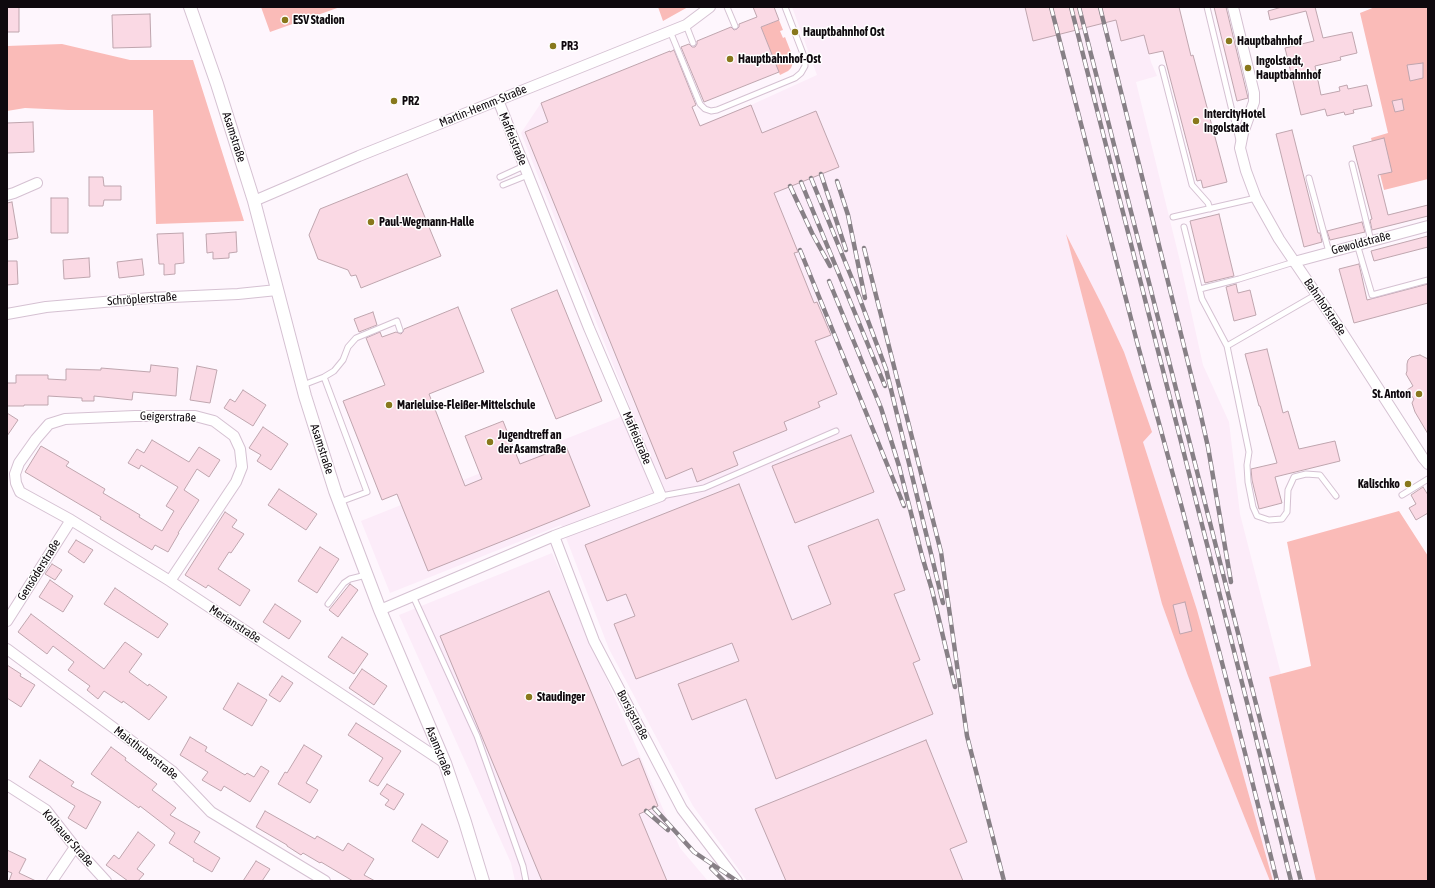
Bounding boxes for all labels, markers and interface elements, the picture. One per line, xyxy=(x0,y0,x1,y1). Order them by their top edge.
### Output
place label: ESV Stadion xyxy=(293,13,345,27)
marker: ESV Stadion xyxy=(280,15,290,25)
place label: Hauptbahnhof Ost xyxy=(803,25,885,39)
marker: Hauptbahnhof Ost xyxy=(790,27,800,37)
place label: Hauptbahnhof xyxy=(1237,34,1302,48)
marker: Hauptbahnhof xyxy=(1224,36,1234,46)
place label: PR3 xyxy=(561,39,579,53)
marker: PR3 xyxy=(548,41,558,51)
place label: Hauptbahnhof-Ost xyxy=(738,52,821,66)
marker: Hauptbahnhof-Ost xyxy=(725,54,735,64)
place label: Ingolstadt, Hauptbahnhof xyxy=(1256,54,1321,82)
marker: Ingolstadt, Hauptbahnhof xyxy=(1243,63,1253,73)
street label: Martin-Hemm-Straße xyxy=(437,82,529,130)
place label: PR2 xyxy=(402,94,420,108)
marker: PR2 xyxy=(389,96,399,106)
place label: IntercityHotel Ingolstadt xyxy=(1204,107,1265,135)
street label: Asamstraße xyxy=(219,110,249,164)
street label: Maffeistraße xyxy=(496,110,530,168)
marker: IntercityHotel Ingolstadt xyxy=(1191,116,1201,126)
place label: Paul-Wegmann-Halle xyxy=(379,215,474,229)
marker: Paul-Wegmann-Halle xyxy=(366,217,376,227)
street label: Gewoldstraße xyxy=(1330,228,1392,258)
street label: Bahnhofstraße xyxy=(1301,276,1349,338)
street label: Schröplerstraße xyxy=(107,289,177,309)
place label: St. Anton xyxy=(1372,387,1411,401)
marker: St. Anton xyxy=(1414,389,1424,399)
place label: Marieluise-Fleißer-Mittelschule xyxy=(397,398,536,412)
marker: Marieluise-Fleißer-Mittelschule xyxy=(384,400,394,410)
street label: Geigerstraße xyxy=(140,409,196,425)
street label: Maffeistraße xyxy=(619,409,655,467)
street label: Asamstraße xyxy=(307,422,337,476)
place label: Jugendtreff an der Asamstraße xyxy=(498,428,566,456)
marker: Jugendtreff an der Asamstraße xyxy=(485,437,495,447)
place label: Kalischko xyxy=(1358,477,1400,491)
marker: Kalischko xyxy=(1403,479,1413,489)
street label: Gensöderstraße xyxy=(14,537,64,603)
street label: Merianstraße xyxy=(206,602,264,646)
street label: Borsigstraße xyxy=(614,687,652,743)
place label: Staudinger xyxy=(537,690,585,704)
marker: Staudinger xyxy=(524,692,534,702)
street label: Maisthuberstraße xyxy=(111,723,181,783)
street label: Asamstraße xyxy=(423,724,455,778)
street label: Kothauer Straße xyxy=(39,806,97,870)

